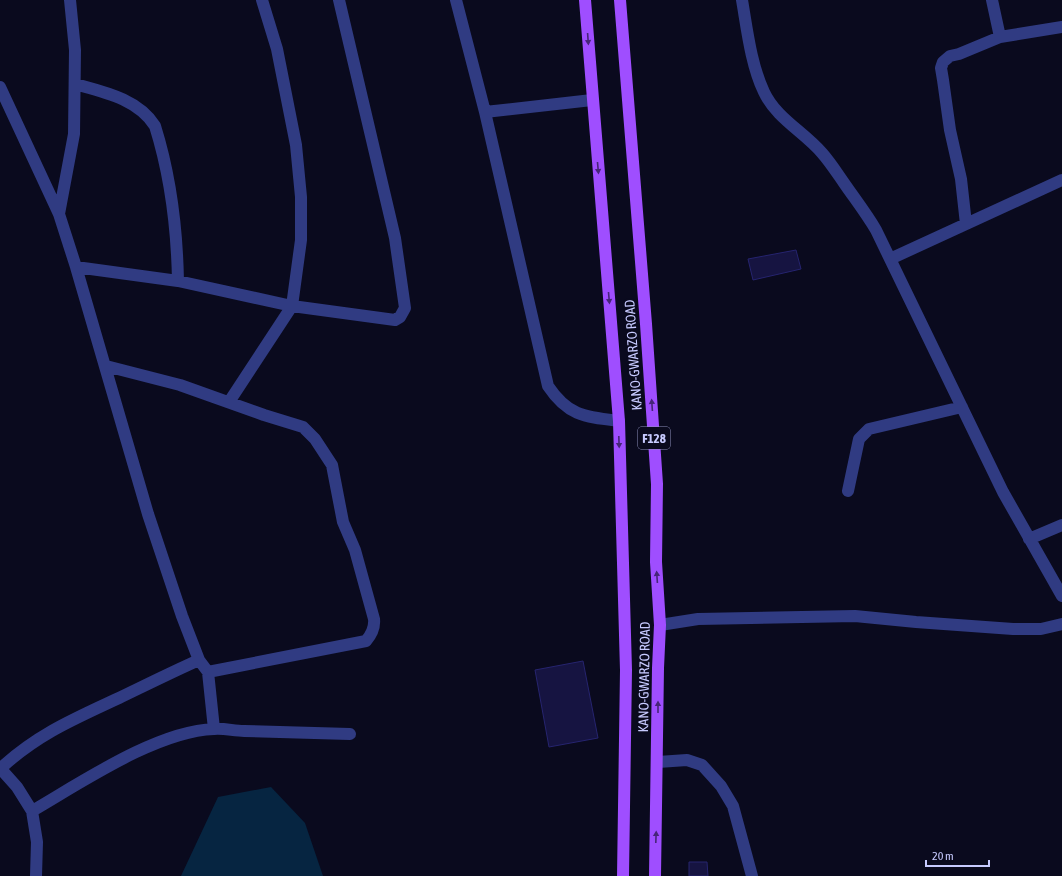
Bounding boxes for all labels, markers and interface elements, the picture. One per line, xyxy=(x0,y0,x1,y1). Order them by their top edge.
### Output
one-way arrow xyxy=(584,33,591,45)
one-way arrow xyxy=(595,162,601,175)
one-way arrow xyxy=(605,292,612,304)
street label: KANO-GWARZO ROAD xyxy=(621,299,645,411)
one-way arrow xyxy=(648,399,655,411)
road number: F128 xyxy=(638,427,670,449)
one-way arrow xyxy=(616,436,622,449)
one-way arrow xyxy=(654,571,661,583)
street label: KANO-GWARZO ROAD xyxy=(635,621,653,733)
one-way arrow xyxy=(655,700,661,713)
one-way arrow xyxy=(653,830,659,843)
scale bar xyxy=(926,842,989,868)
text: 20 m xyxy=(932,849,954,863)

